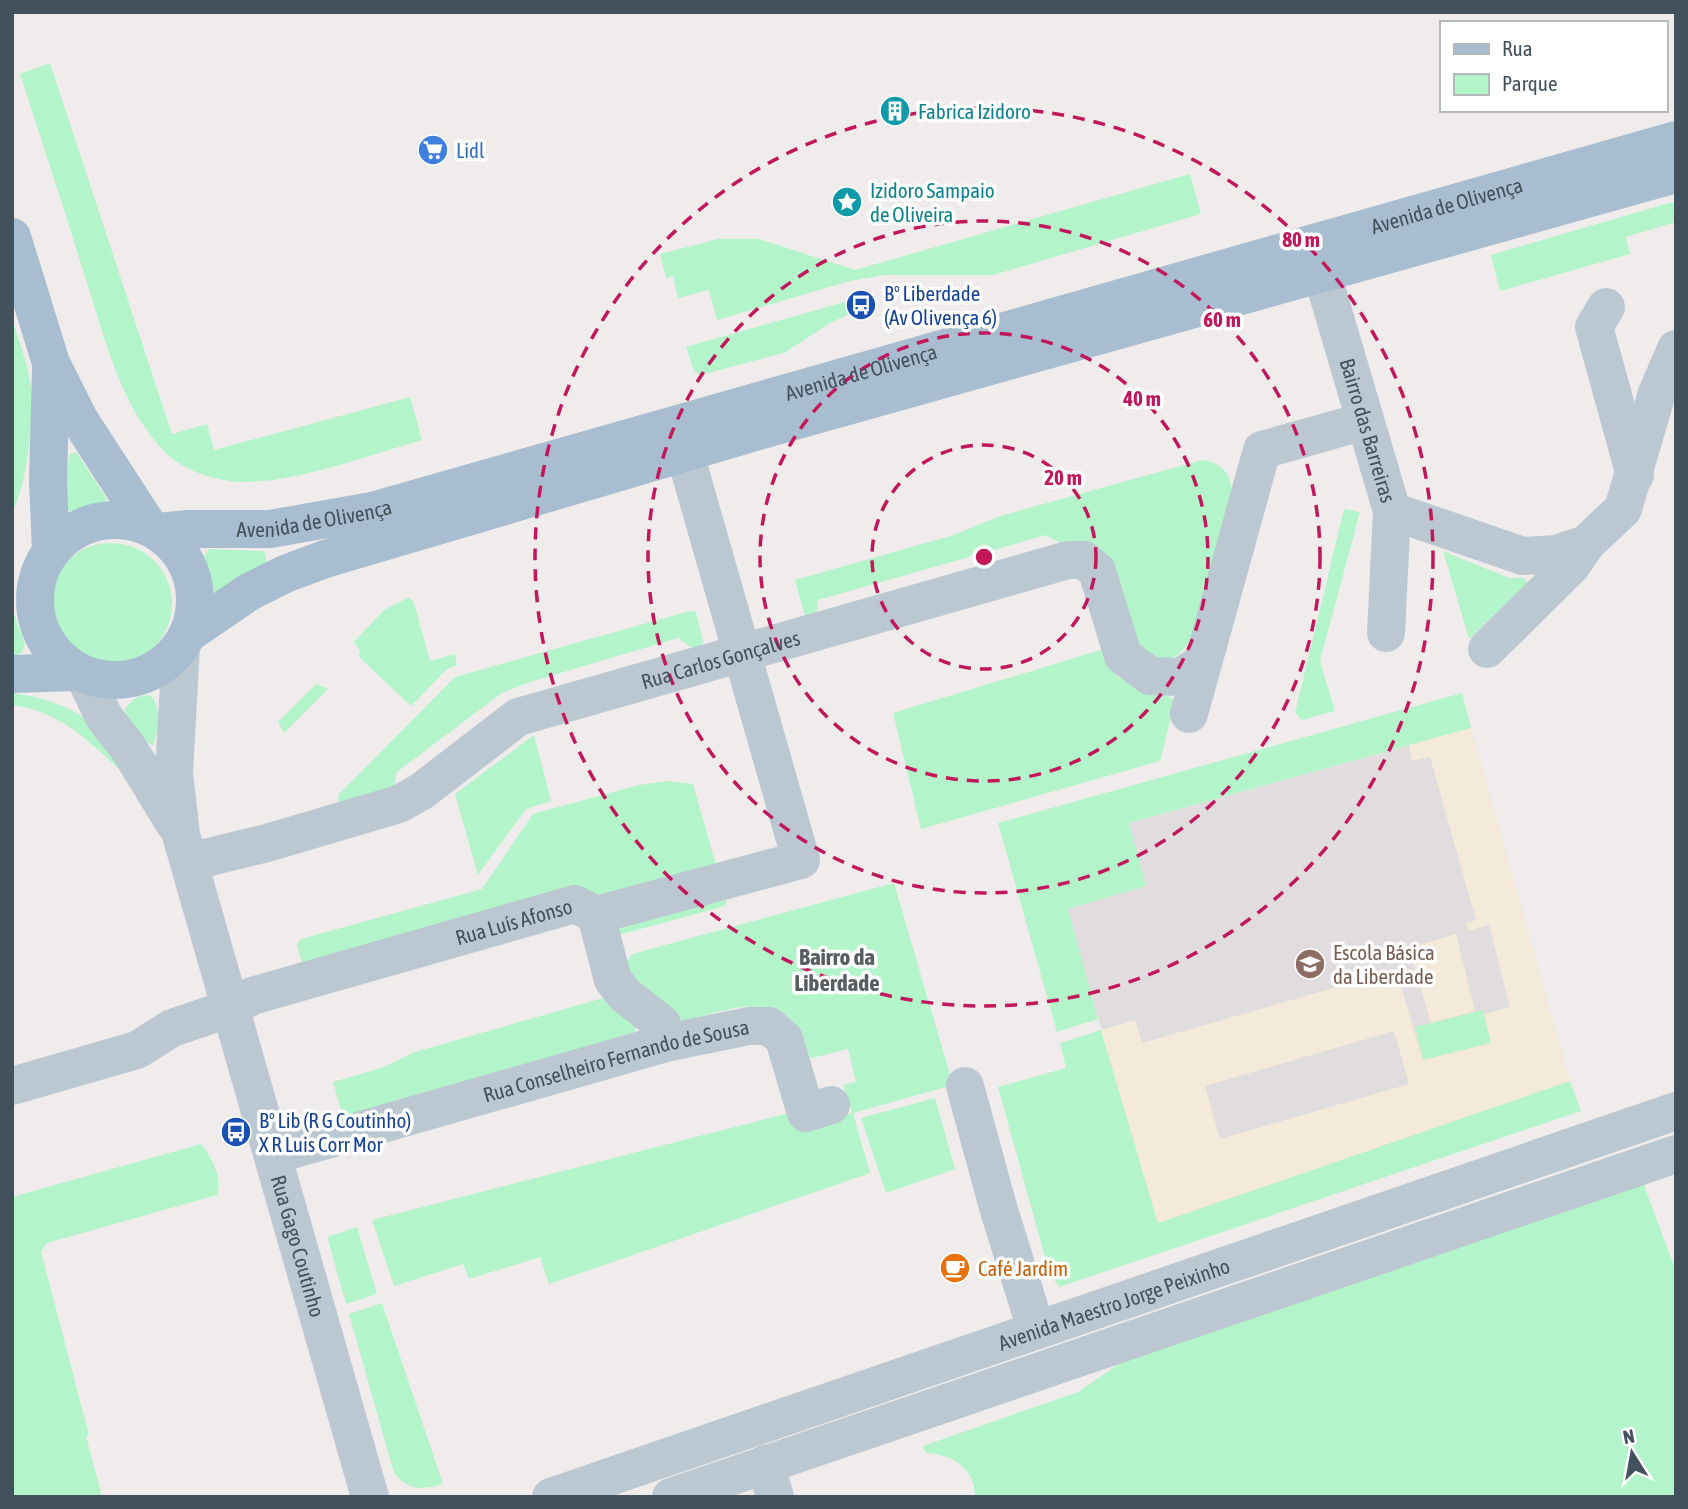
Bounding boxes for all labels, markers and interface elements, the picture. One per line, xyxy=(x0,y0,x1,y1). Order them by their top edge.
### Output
legend xyxy=(1440,21,1667,112)
text: Rua xyxy=(1502,36,1532,60)
text: Parque xyxy=(1502,71,1557,95)
building icon: Fabrica Izidoro xyxy=(878,94,912,128)
place label: Fabrica Izidoro xyxy=(918,99,1031,123)
supermarket icon: Lidl xyxy=(416,133,450,167)
place label: Lidl xyxy=(456,138,485,162)
street label: Avenida de Olivença xyxy=(1368,172,1525,238)
place label: Izidoro Sampaio de Oliveira xyxy=(870,178,995,226)
place icon: Izidoro Sampaio de Oliveira xyxy=(830,185,864,219)
text: 80 m xyxy=(1282,227,1320,251)
place label: Bº Liberdade (Av Olivença 6) xyxy=(884,281,997,329)
bus stop icon: Bº Liberdade (Av Olivença 6) xyxy=(844,288,878,322)
text: 60 m xyxy=(1203,307,1241,331)
street label: Avenida de Olivença xyxy=(782,339,940,405)
street label: Bairro das Barreiras xyxy=(1336,355,1401,505)
text: 40 m xyxy=(1122,386,1161,410)
text: 20 m xyxy=(1044,465,1082,489)
street label: Avenida de Olivença xyxy=(236,494,394,541)
centre of rings xyxy=(972,545,996,569)
street label: Rua Carlos Gonçalves xyxy=(638,625,802,693)
street label: Rua Luís Afonso xyxy=(453,893,575,949)
place label: Escola Básica da Liberdade xyxy=(1333,940,1435,988)
district label: Bairro da Liberdade xyxy=(794,944,880,996)
school or university icon: Escola Básica da Liberdade xyxy=(1293,947,1327,981)
street label: Rua Conselheiro Fernando de Sousa xyxy=(480,1014,751,1107)
place label: Bº Lib (R G Coutinho) X R Luis Corr Mor xyxy=(259,1108,411,1156)
bus stop icon: Bº Lib (R G Coutinho) X R Luis Corr Mor xyxy=(219,1115,253,1149)
street label: Rua Gago Coutinho xyxy=(267,1172,330,1320)
cafe icon: Café Jardim xyxy=(938,1251,972,1285)
street label: Avenida Maestro Jorge Peixinho xyxy=(995,1253,1233,1355)
place label: Café Jardim xyxy=(978,1256,1068,1280)
north arrow xyxy=(1597,1418,1667,1488)
text: N xyxy=(1621,1424,1636,1448)

